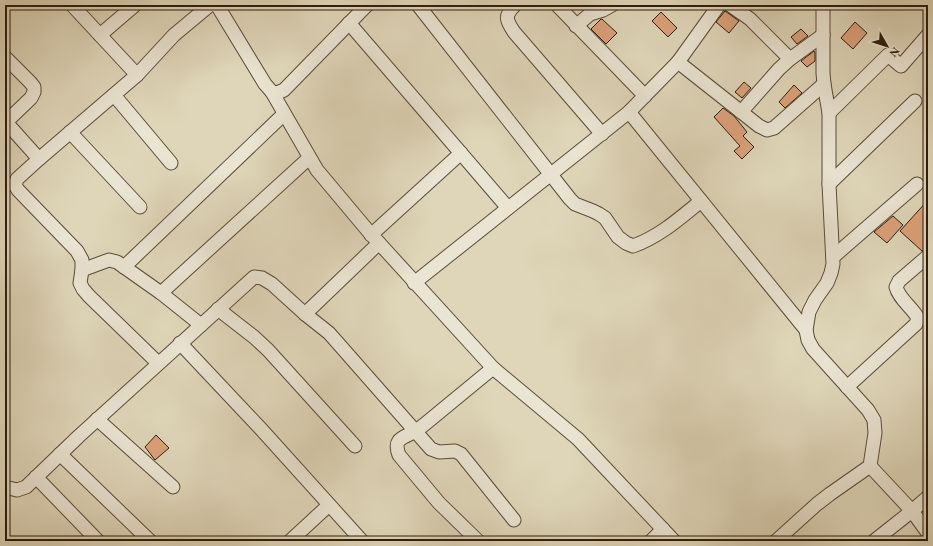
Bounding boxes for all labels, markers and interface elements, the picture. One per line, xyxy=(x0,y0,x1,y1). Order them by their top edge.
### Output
north arrow xyxy=(867,26,907,66)
text: N xyxy=(886,44,903,60)

